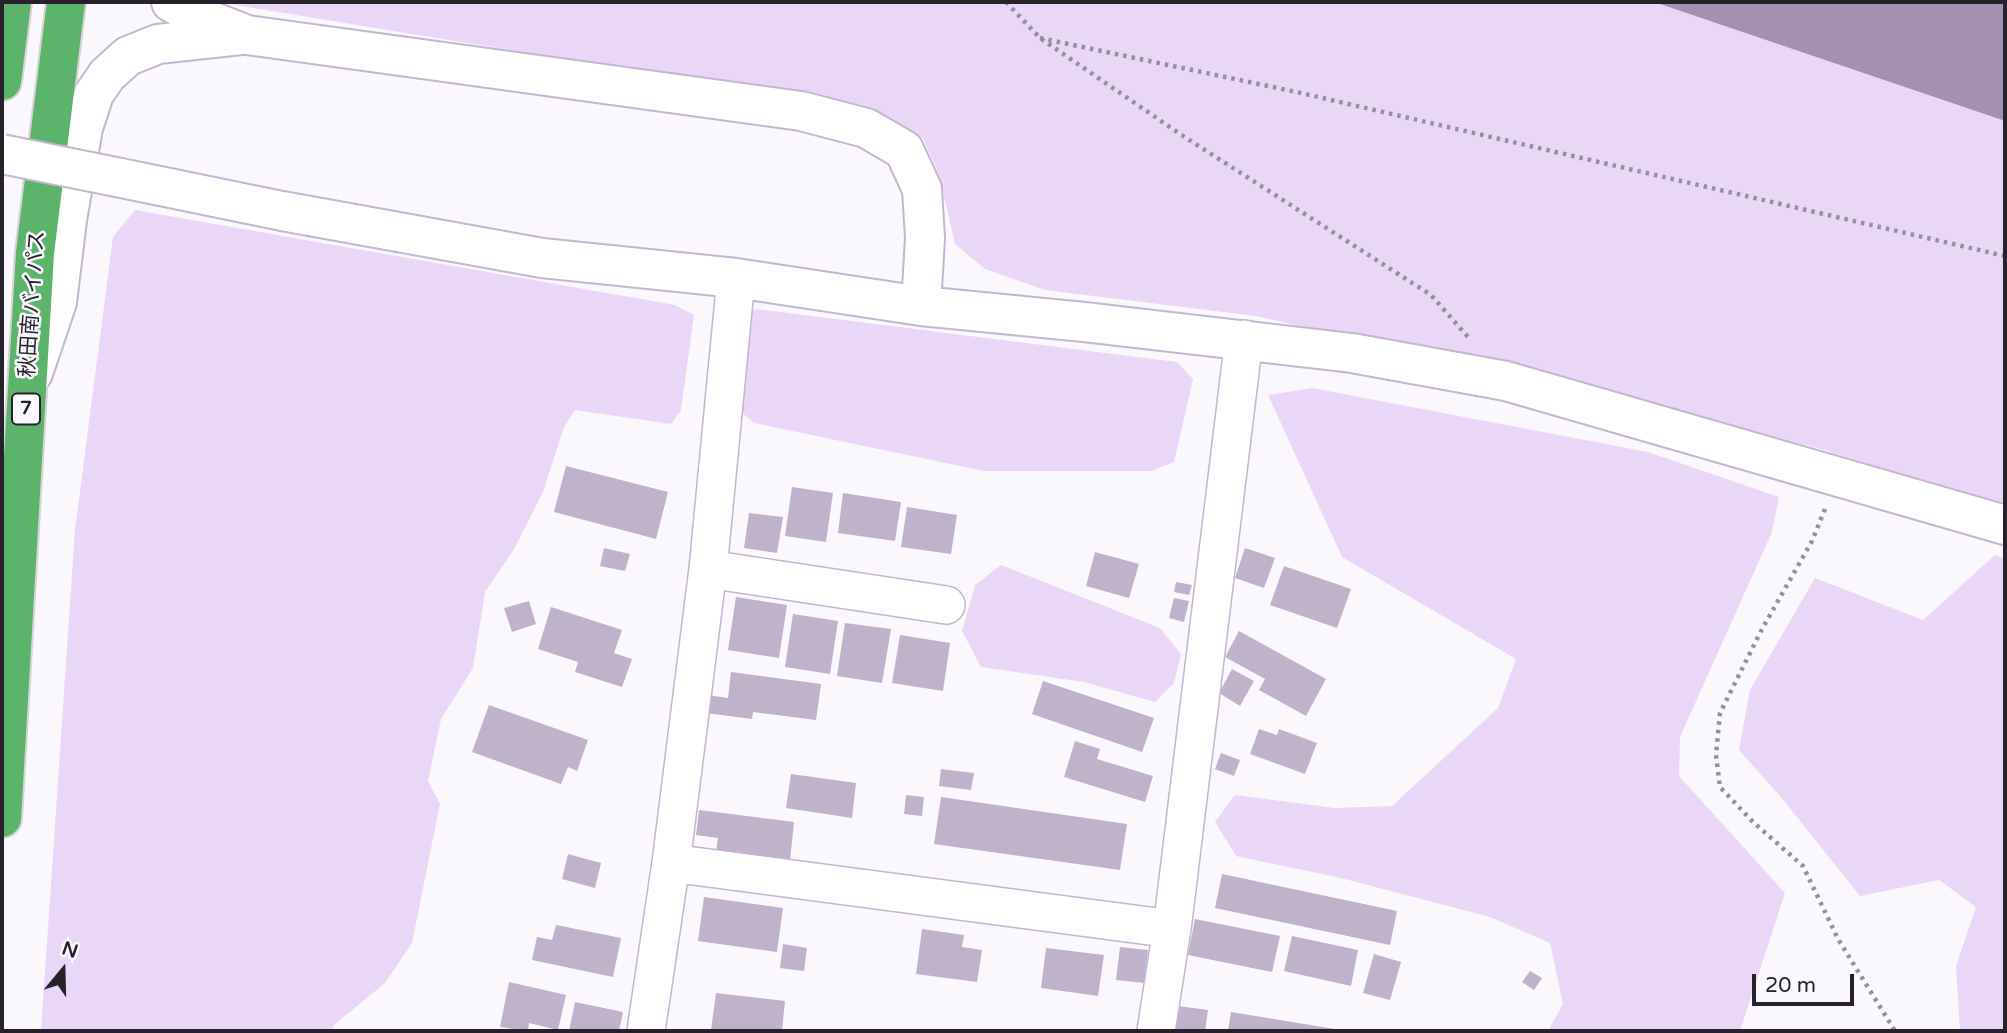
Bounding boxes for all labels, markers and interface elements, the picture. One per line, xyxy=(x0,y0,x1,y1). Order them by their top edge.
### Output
street label: 秋田南バイパス xyxy=(15,230,51,378)
road number: 7 xyxy=(12,394,40,424)
north arrow xyxy=(28,935,98,1005)
text: N xyxy=(59,937,81,963)
scale bar xyxy=(1755,960,1856,1004)
text: 20 m xyxy=(1765,973,1816,998)

